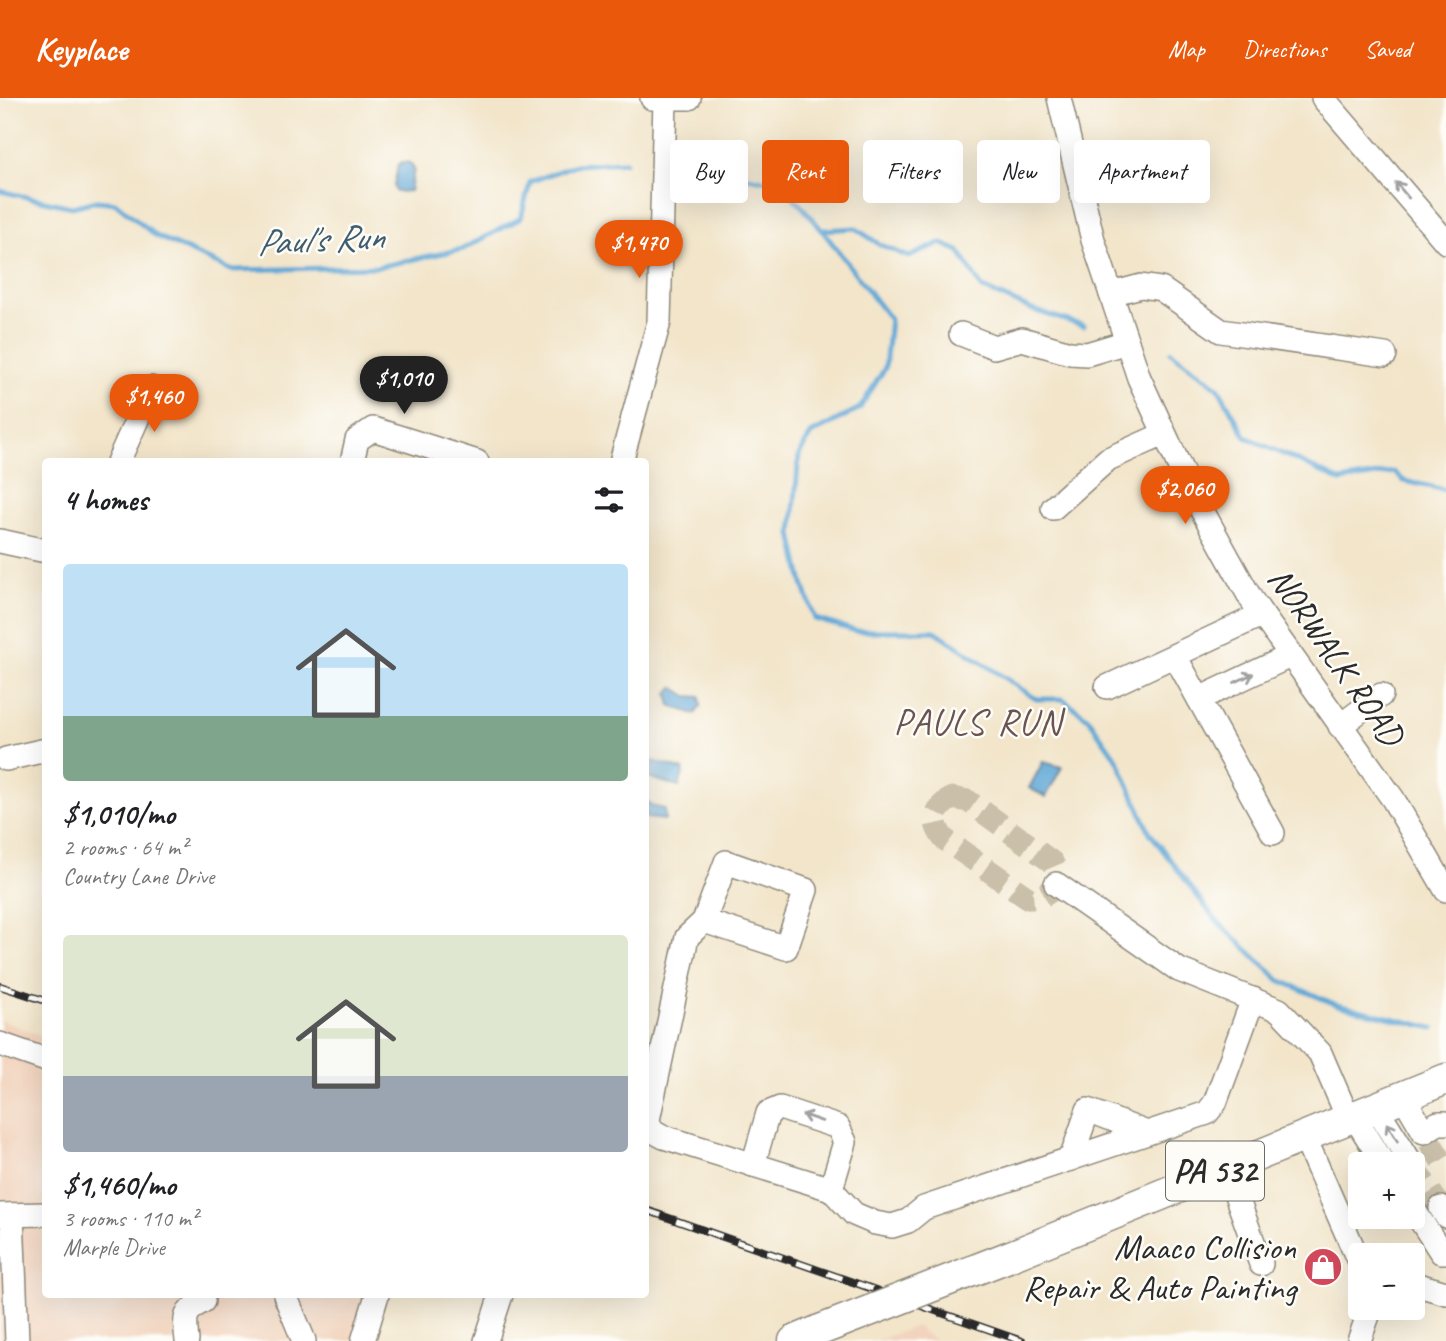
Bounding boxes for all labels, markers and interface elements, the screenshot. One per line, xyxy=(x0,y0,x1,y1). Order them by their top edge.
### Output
text: Keyplace xyxy=(35,28,128,70)
text: Map xyxy=(1168,34,1205,64)
text: Directions xyxy=(1243,34,1326,64)
text: Saved xyxy=(1364,34,1411,64)
chip: Buy xyxy=(670,140,748,203)
chip: Rent xyxy=(762,140,849,203)
chip: Filters xyxy=(863,140,963,203)
chip: New xyxy=(977,140,1060,203)
chip: Apartment xyxy=(1074,140,1210,203)
one-way arrow xyxy=(1394,182,1410,200)
water label: Paul's Run xyxy=(255,212,388,266)
pin: $1,470 xyxy=(582,220,696,280)
text: $1,470 xyxy=(611,228,667,257)
pin: $1,010 xyxy=(347,356,461,416)
text: $1,010 xyxy=(376,364,432,393)
pin: $1,460 xyxy=(97,374,211,434)
text: $1,460 xyxy=(126,382,182,411)
pin: $2,060 xyxy=(1128,466,1242,526)
text: $2,060 xyxy=(1157,474,1213,503)
text: 4 homes xyxy=(63,481,148,519)
icon: filters xyxy=(590,481,628,519)
street label: NORWALK ROAD xyxy=(1258,558,1416,756)
icon: home xyxy=(283,610,409,736)
one-way arrow xyxy=(1233,671,1255,684)
district label: PAULS RUN xyxy=(894,698,1066,745)
text: $1,010/mo xyxy=(63,795,175,833)
text: 2 rooms · 64 m² xyxy=(63,833,187,862)
text: Country Lane Drive xyxy=(63,862,214,891)
icon: home xyxy=(283,981,409,1107)
one-way arrow xyxy=(802,1111,824,1123)
one-way arrow xyxy=(1384,1123,1398,1143)
road number: PA 532 xyxy=(1166,1142,1264,1200)
map controls xyxy=(1348,1152,1425,1320)
button: + xyxy=(1348,1152,1425,1229)
text: $1,460/mo xyxy=(63,1166,176,1204)
text: 3 rooms · 110 m² xyxy=(63,1204,198,1233)
place label: Maaco Collision Repair & Auto Painting xyxy=(1023,1225,1299,1310)
text: Marple Drive xyxy=(63,1233,165,1262)
button: − xyxy=(1348,1243,1425,1320)
shop icon: Maaco Collision Repair & Auto Painting xyxy=(1302,1246,1344,1288)

